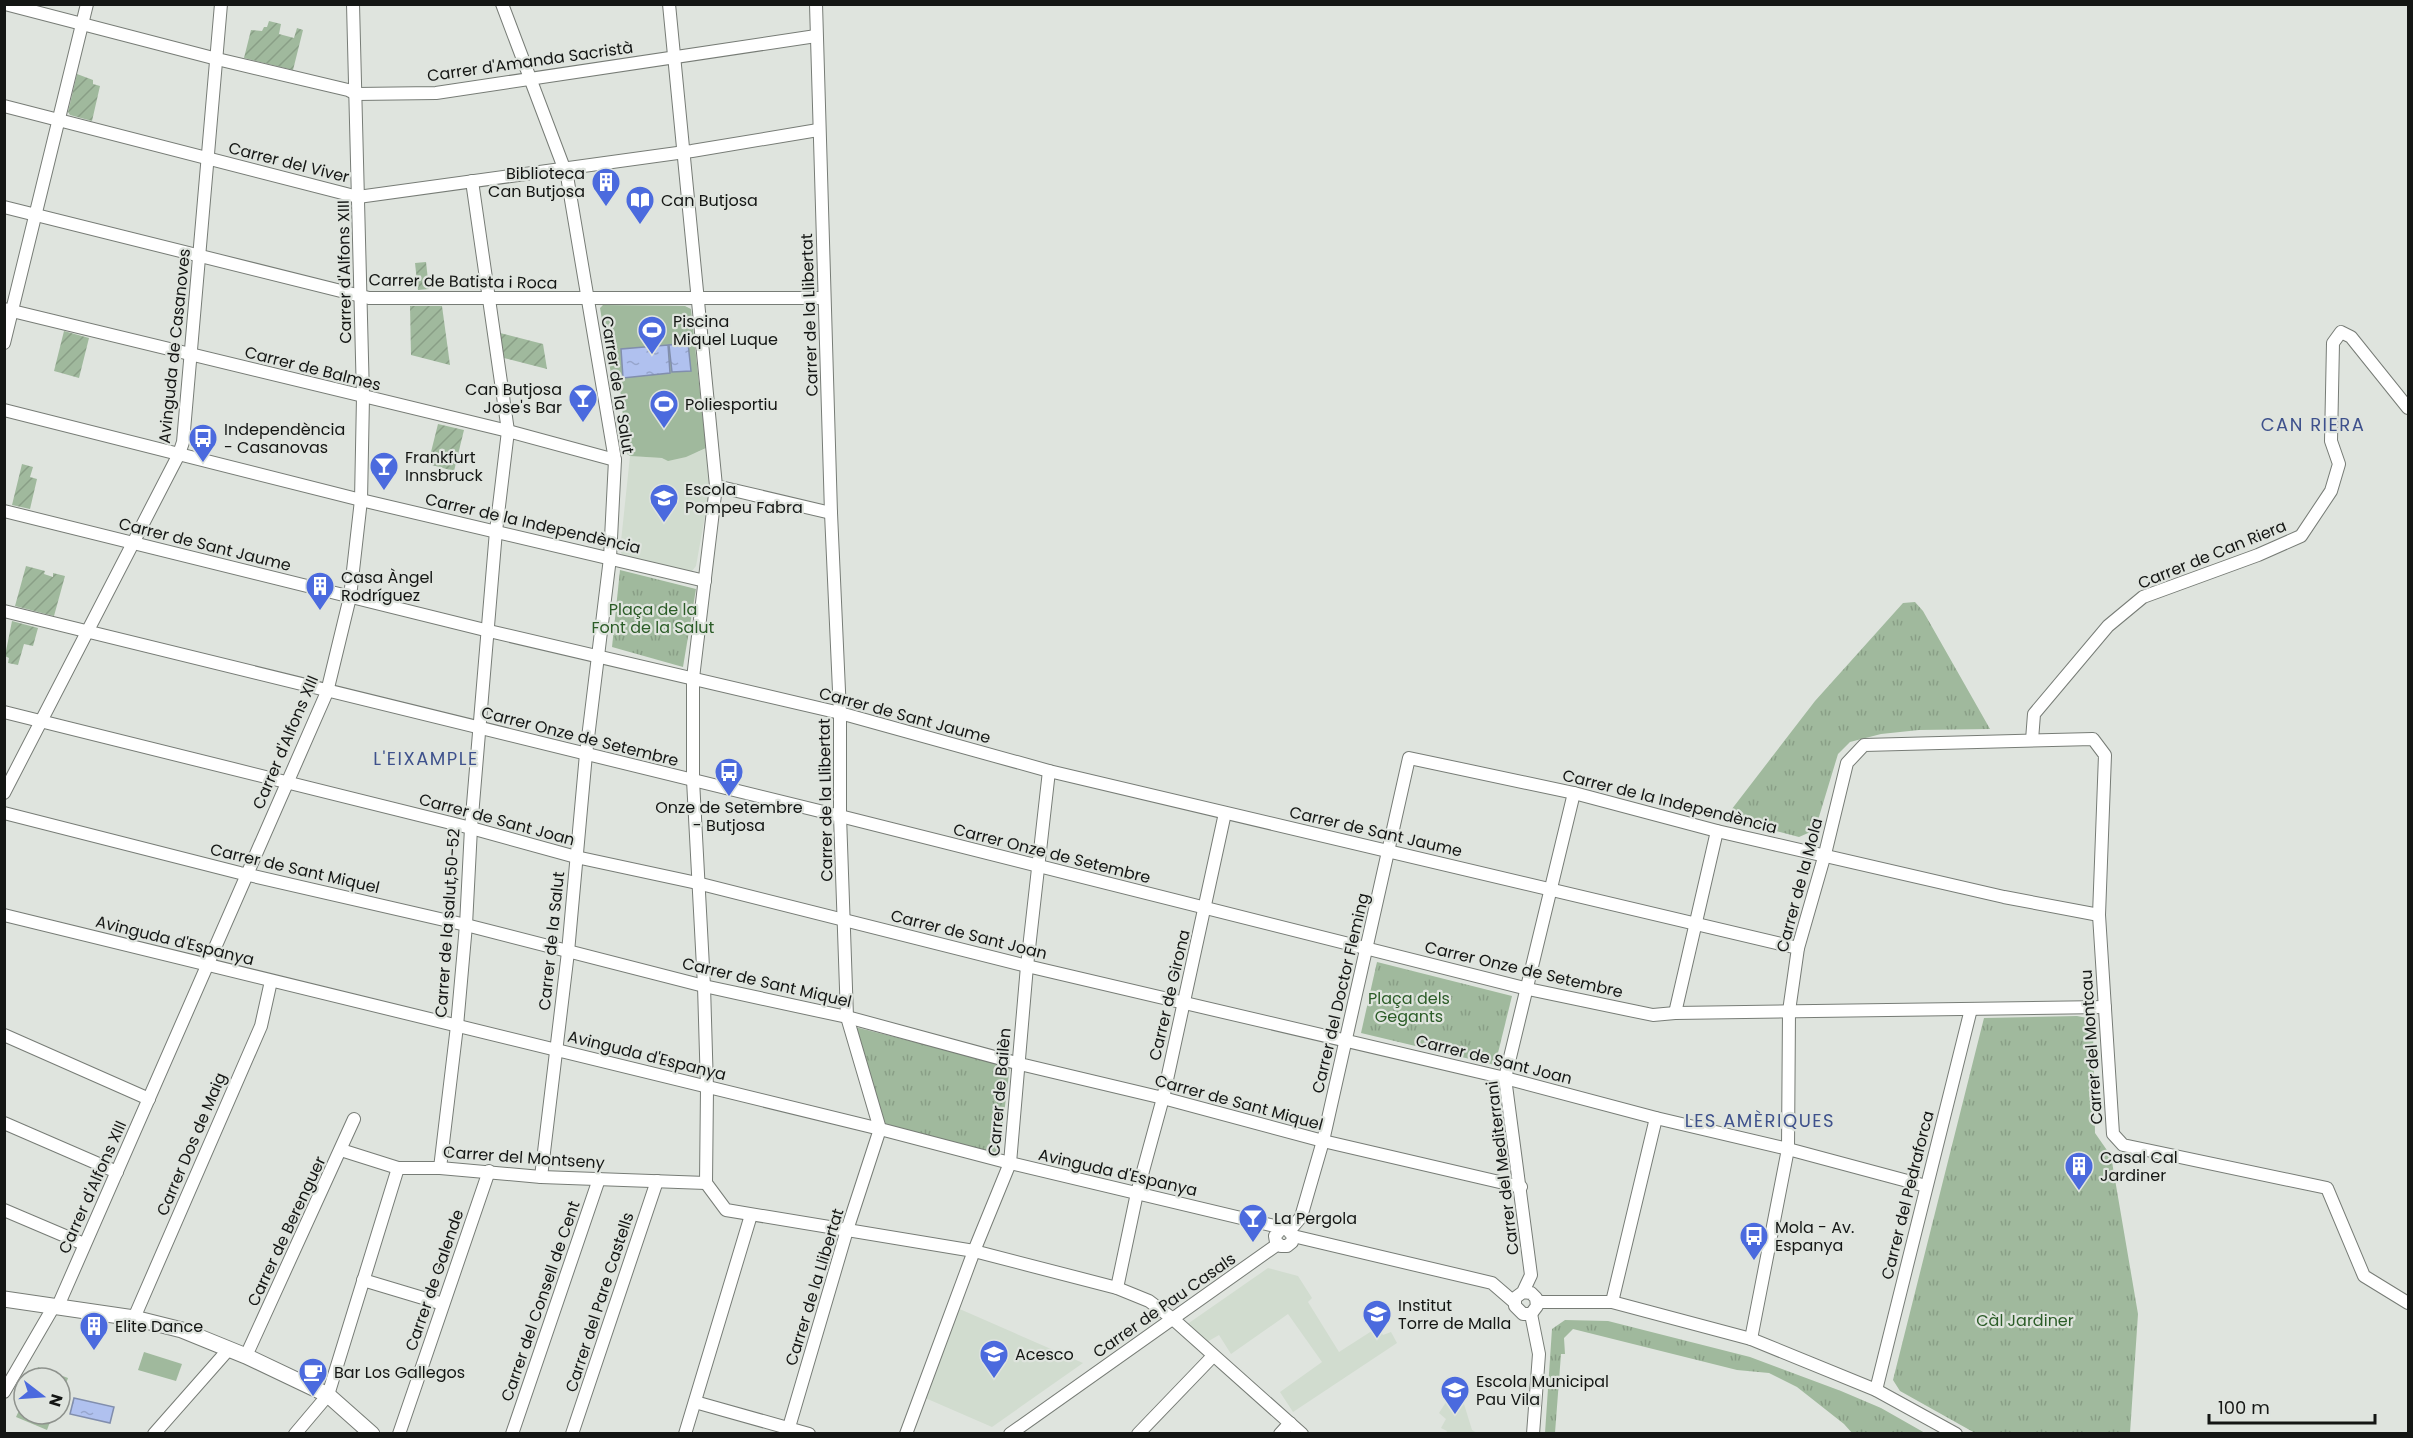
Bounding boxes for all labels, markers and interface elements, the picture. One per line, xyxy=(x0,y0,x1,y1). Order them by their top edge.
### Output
street label: Carrer d'Amanda Sacristà xyxy=(426,36,634,87)
street label: Carrer del Viver xyxy=(226,136,352,189)
place label: Biblioteca Can Butjosa xyxy=(488,162,585,203)
building icon: Biblioteca Can Butjosa xyxy=(590,166,622,208)
library icon: Can Butjosa xyxy=(624,184,656,226)
place label: Can Butjosa xyxy=(661,189,758,212)
street label: Carrer d'Alfons XIII xyxy=(332,200,357,344)
street label: Carrer de la Llibertat xyxy=(795,233,824,397)
street label: Avinguda de Casanoves xyxy=(153,247,196,445)
street label: Carrer de Batista i Roca xyxy=(368,268,557,295)
place label: Piscina Miquel Luque xyxy=(673,310,778,351)
street label: Carrer de la Salut xyxy=(595,314,640,456)
sports icon: Piscina Miquel Luque xyxy=(636,314,668,356)
street label: Carrer de Balmes xyxy=(242,340,383,397)
place label: Can Butjosa Jose's Bar xyxy=(465,378,562,419)
bar icon: Can Butjosa Jose's Bar xyxy=(567,382,599,424)
sports icon: Poliesportiu xyxy=(648,388,680,430)
place label: Poliesportiu xyxy=(685,393,778,416)
district label: CAN RIERA xyxy=(2261,412,2365,437)
place label: Independència - Casanovas xyxy=(224,418,345,459)
bus stop icon: Independència - Casanovas xyxy=(187,422,219,464)
place label: Frankfurt Innsbruck xyxy=(405,446,484,487)
bar icon: Frankfurt Innsbruck xyxy=(368,450,400,492)
place label: Escola Pompeu Fabra xyxy=(685,478,803,519)
school or university icon: Escola Pompeu Fabra xyxy=(648,482,680,524)
street label: Carrer de la Independència xyxy=(423,487,643,560)
street label: Carrer de Sant Jaume xyxy=(116,512,293,577)
street label: Carrer de Can Riera xyxy=(2134,514,2290,595)
place label: Casa Àngel Rodríguez xyxy=(341,566,433,607)
building icon: Casa Àngel Rodríguez xyxy=(304,570,336,612)
park label: Plaça de la Font de la Salut xyxy=(592,598,715,639)
street label: Carrer d'Alfons XIII xyxy=(247,672,324,813)
street label: Carrer de Sant Jaume xyxy=(817,681,993,749)
street label: Carrer Onze de Setembre xyxy=(479,701,681,772)
street label: Carrer de la Llibertat xyxy=(813,718,838,882)
district label: L'EIXAMPLE xyxy=(373,746,479,771)
bus stop icon: Onze de Setembre - Butjosa xyxy=(713,756,745,798)
street label: Carrer de la Independència xyxy=(1560,764,1780,839)
street label: Carrer de Sant Joan xyxy=(416,788,577,851)
place label: Onze de Setembre - Butjosa xyxy=(655,796,803,837)
street label: Carrer de Sant Jaume xyxy=(1287,800,1465,863)
street label: Carrer de la Mola xyxy=(1771,815,1828,955)
street label: Carrer Onze de Setembre xyxy=(951,818,1153,889)
street label: Carrer de la salut,50-52 xyxy=(429,828,466,1019)
street label: Carrer de Sant Miquel xyxy=(208,838,382,899)
street label: Carrer de la Salut xyxy=(533,870,570,1012)
street label: Carrer del Doctor Fleming xyxy=(1306,891,1375,1096)
street label: Carrer de Sant Joan xyxy=(888,904,1050,965)
street label: Avinguda d'Espanya xyxy=(93,910,257,971)
street label: Carrer de Girona xyxy=(1143,927,1196,1063)
street label: Carrer Onze de Setembre xyxy=(1422,935,1625,1004)
street label: Carrer de Sant Miquel xyxy=(680,952,854,1013)
street label: Carrer del Montcau xyxy=(2075,969,2108,1125)
park label: Plaça dels Gegants xyxy=(1368,987,1450,1028)
street label: Avinguda d'Espanya xyxy=(565,1025,729,1086)
street label: Carrer de Bailèn xyxy=(982,1027,1017,1157)
street label: Carrer de Sant Joan xyxy=(1413,1029,1575,1090)
street label: Carrer Dos de Maig xyxy=(151,1069,232,1219)
street label: Carrer de Sant Miquel xyxy=(1152,1069,1326,1136)
street label: Carrer del Mediterrani xyxy=(1480,1080,1525,1256)
district label: LES AMÈRIQUES xyxy=(1685,1108,1835,1133)
street label: Carrer del Pedraforca xyxy=(1875,1108,1940,1282)
street label: Carrer d'Alfons XIII xyxy=(53,1117,132,1257)
street label: Carrer del Montseny xyxy=(442,1140,605,1175)
street label: Avinguda d'Espanya xyxy=(1036,1143,1200,1202)
place label: Casal Cal Jardiner xyxy=(2100,1146,2178,1187)
building icon: Casal Cal Jardiner xyxy=(2063,1150,2095,1192)
street label: Carrer de Berenguer xyxy=(242,1152,331,1310)
street label: Carrer del Consell de Cent xyxy=(495,1198,586,1405)
bar icon: La Pergola xyxy=(1237,1202,1269,1244)
street label: Carrer de Galende xyxy=(399,1206,470,1354)
street label: Carrer de la Llibertat xyxy=(780,1206,849,1369)
place label: La Pergola xyxy=(1274,1207,1357,1230)
street label: Carrer del Pare Castells xyxy=(560,1209,639,1395)
place label: Mola - Av. Espanya xyxy=(1775,1216,1854,1257)
bus stop icon: Mola - Av. Espanya xyxy=(1738,1220,1770,1262)
street label: Carrer de Pau Casals xyxy=(1088,1247,1240,1363)
place label: Institut Torre de Malla xyxy=(1398,1294,1511,1335)
school or university icon: Institut Torre de Malla xyxy=(1361,1298,1393,1340)
park label: Càl Jardiner xyxy=(1976,1309,2074,1332)
building icon: Elite Dance xyxy=(78,1310,110,1352)
place label: Elite Dance xyxy=(115,1315,203,1338)
school or university icon: Acesco xyxy=(978,1338,1010,1380)
place label: Acesco xyxy=(1015,1343,1074,1366)
cafe icon: Bar Los Gallegos xyxy=(297,1356,329,1398)
place label: Bar Los Gallegos xyxy=(334,1361,465,1384)
north arrow xyxy=(12,1366,72,1426)
place label: Escola Municipal Pau Vila xyxy=(1476,1370,1609,1411)
school or university icon: Escola Municipal Pau Vila xyxy=(1439,1374,1471,1416)
scale bar xyxy=(2209,1387,2376,1425)
text: N xyxy=(43,1391,69,1409)
text: 100 m xyxy=(2218,1395,2270,1420)

